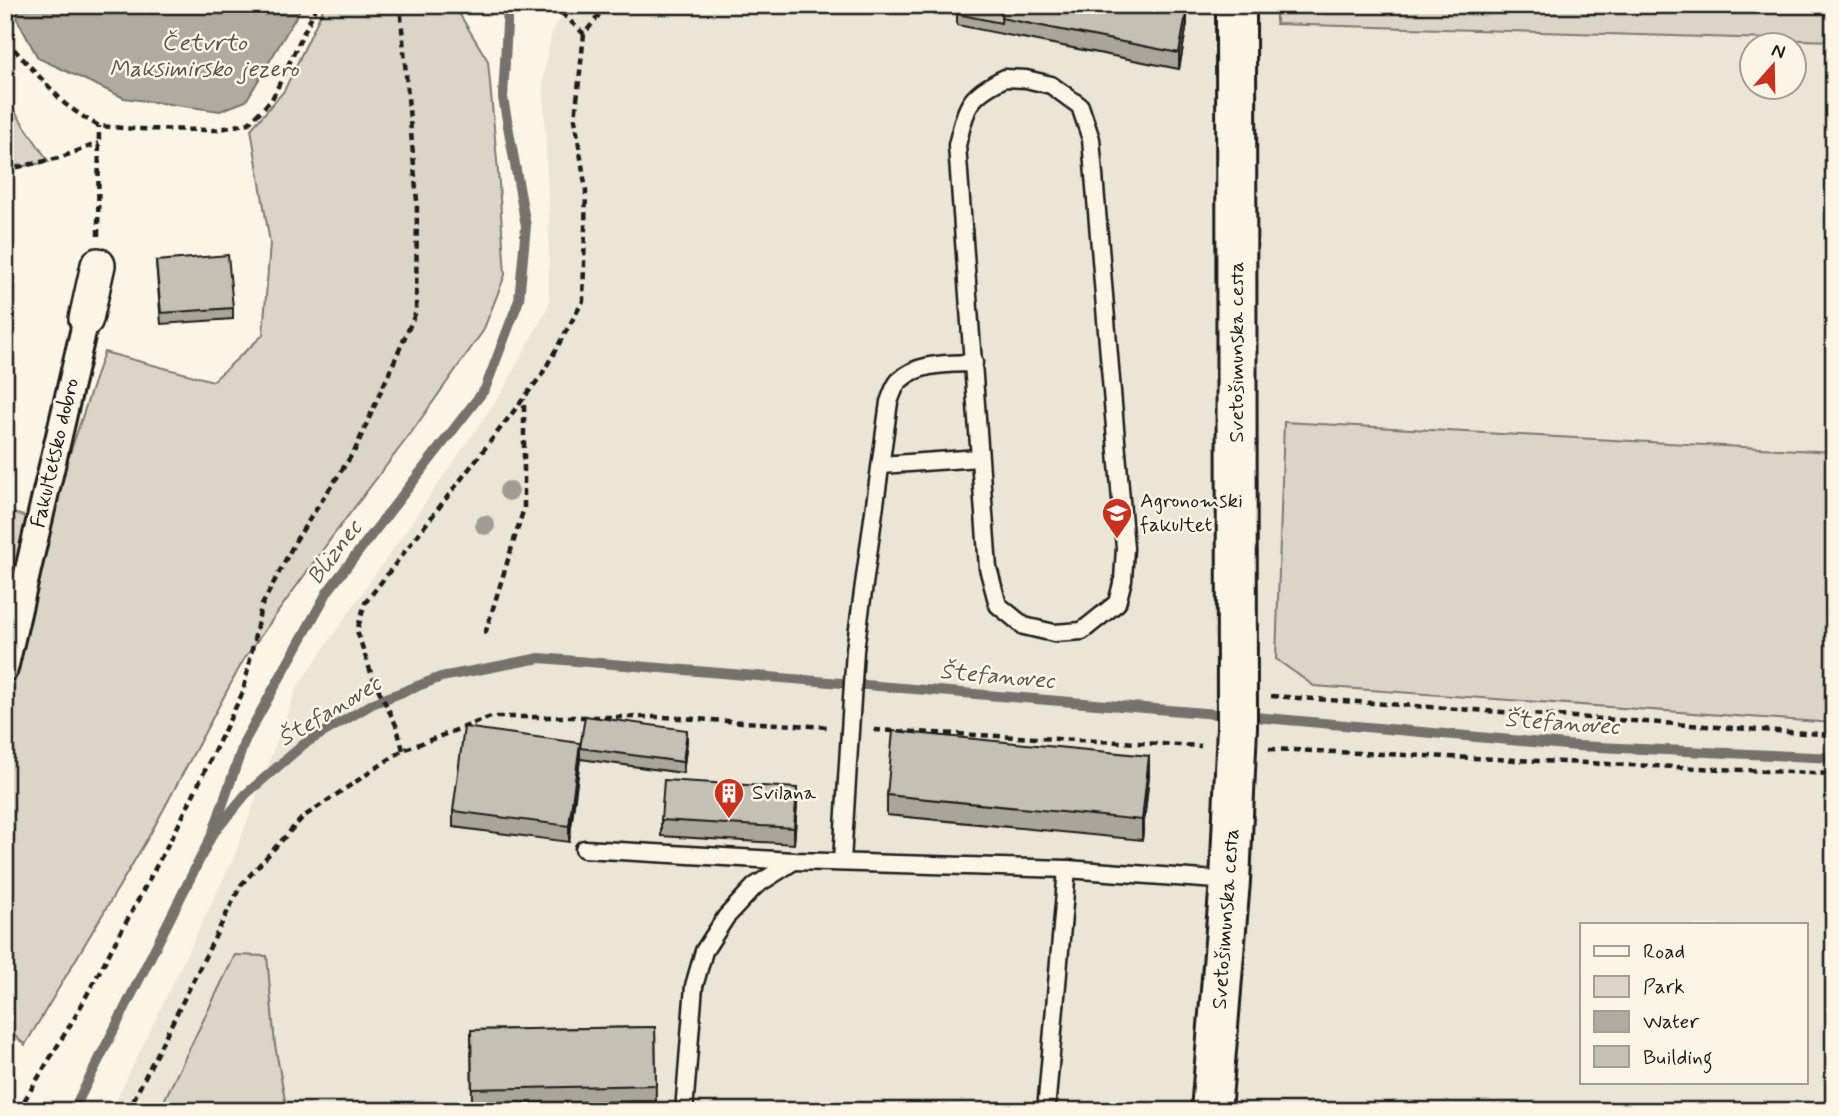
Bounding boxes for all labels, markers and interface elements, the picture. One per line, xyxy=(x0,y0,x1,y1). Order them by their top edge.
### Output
water label: Četvrto Maksimirsko jezero xyxy=(109,29,299,85)
north arrow xyxy=(1738,32,1808,102)
text: N xyxy=(1768,38,1789,65)
street label: Svetošimunska cesta xyxy=(1223,261,1251,443)
street label: Fakultetsko dobro xyxy=(24,375,86,531)
place label: Agronomski fakultet xyxy=(1140,487,1243,539)
school or university icon: Agronomski fakultet xyxy=(1100,496,1134,540)
water label: Bliznec xyxy=(301,513,370,591)
water label: Štefanovec xyxy=(938,657,1057,697)
water label: Štefanovec xyxy=(273,669,388,754)
water label: Štefanovec xyxy=(1504,705,1622,743)
building icon: Svilana xyxy=(712,776,746,820)
place label: Svilana xyxy=(752,779,817,807)
street label: Svetošimunska cesta xyxy=(1206,828,1246,1010)
legend xyxy=(1580,923,1808,1084)
text: Road xyxy=(1643,938,1685,966)
text: Park xyxy=(1643,973,1685,1001)
text: Water xyxy=(1643,1008,1699,1036)
text: Building xyxy=(1643,1044,1713,1074)

